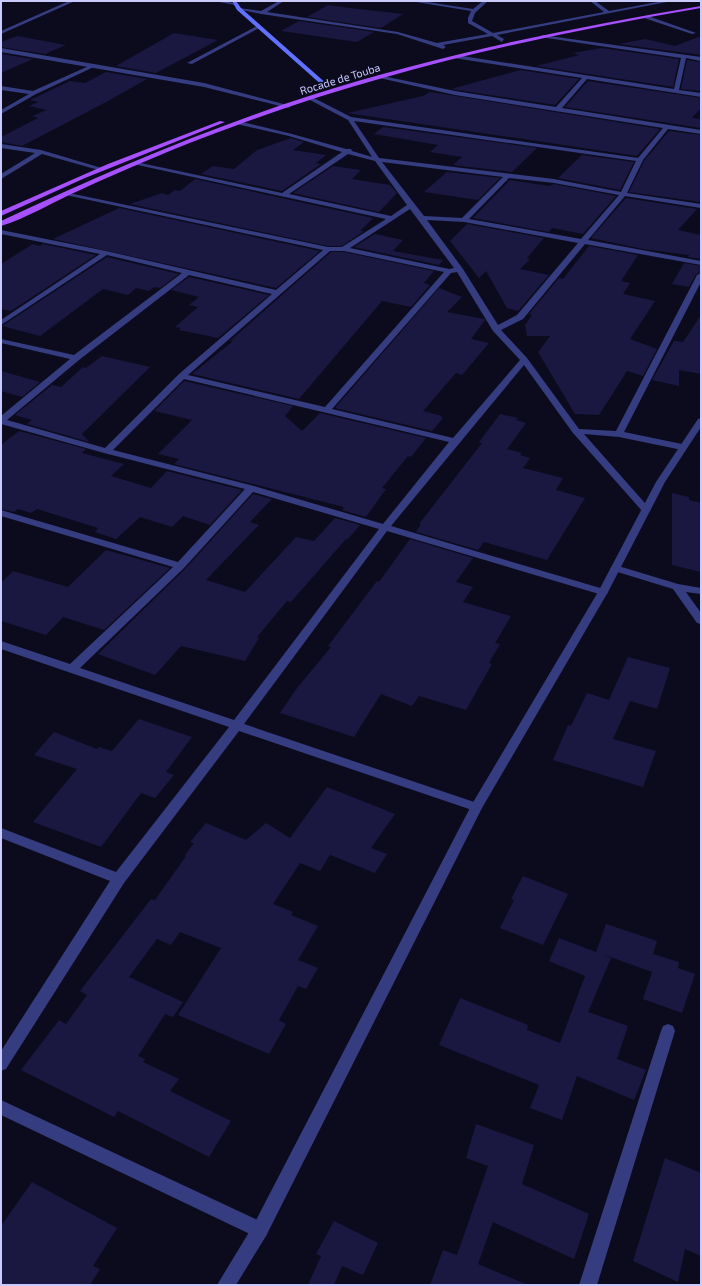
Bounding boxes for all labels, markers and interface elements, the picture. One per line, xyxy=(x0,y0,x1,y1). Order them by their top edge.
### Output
street label: Rocade de Touba xyxy=(298,60,382,97)

